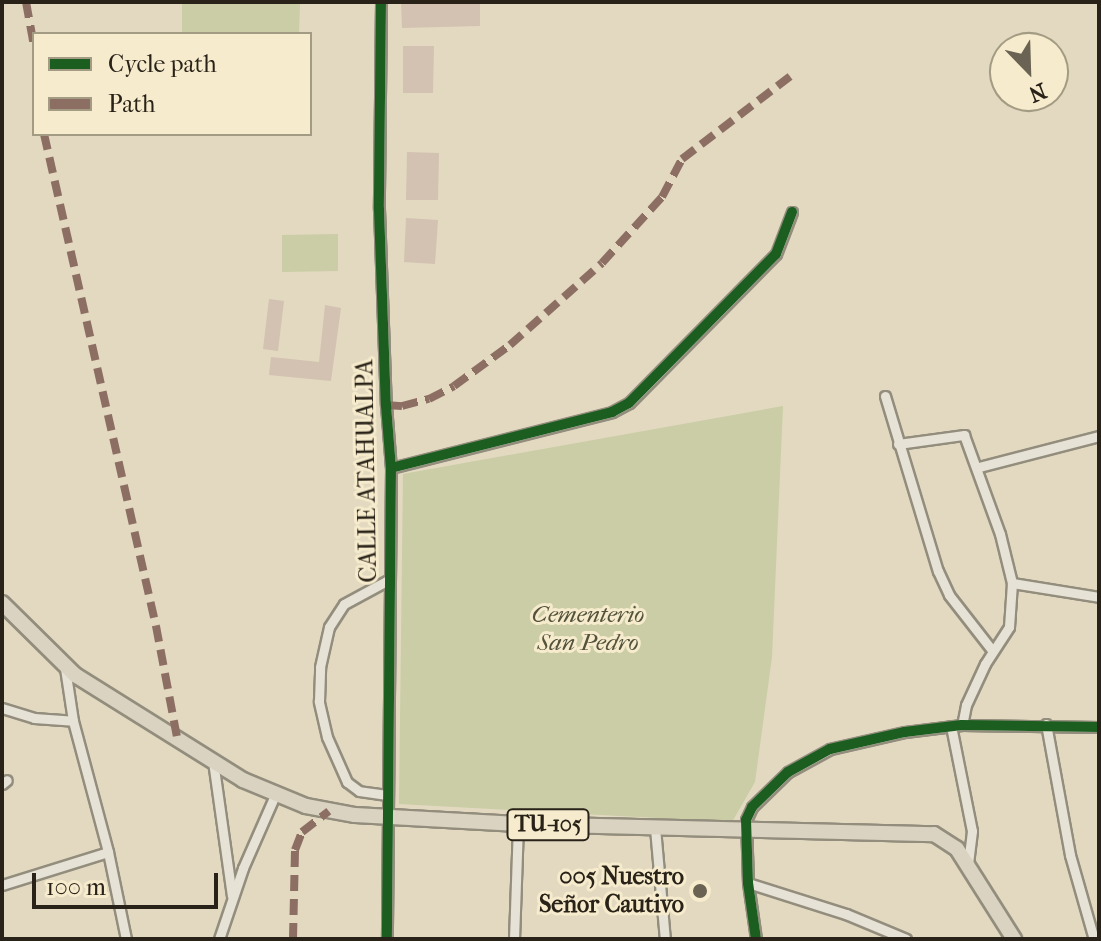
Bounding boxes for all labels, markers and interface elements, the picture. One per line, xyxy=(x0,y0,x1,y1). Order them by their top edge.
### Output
legend xyxy=(32,32,312,136)
north arrow xyxy=(989,32,1069,112)
text: Cycle path xyxy=(108,50,217,78)
text: N xyxy=(1025,77,1050,107)
text: Path xyxy=(108,90,155,118)
street label: CALLE ATAHUALPA xyxy=(351,359,383,583)
park label: Cementerio San Pedro xyxy=(532,601,644,657)
road number: TU-105 xyxy=(506,807,590,843)
scale bar xyxy=(36,857,222,907)
place label: 005 Nuestro Señor Cautivo xyxy=(539,863,684,919)
text: 100 m xyxy=(46,873,106,901)
marker: 005 Nuestro Señor Cautivo xyxy=(691,882,709,900)

